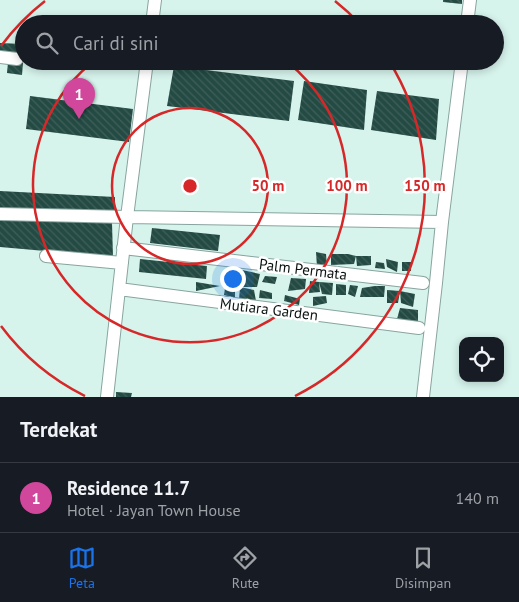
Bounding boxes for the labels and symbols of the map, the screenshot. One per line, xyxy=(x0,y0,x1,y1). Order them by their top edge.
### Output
pin: 1 xyxy=(63,78,95,119)
text: 50 m xyxy=(252,176,284,195)
text: 100 m xyxy=(326,176,368,195)
text: 150 m xyxy=(404,176,446,195)
centre of rings xyxy=(181,177,199,195)
street label: Palm Permata xyxy=(258,254,348,284)
your location xyxy=(220,266,246,292)
street label: Mutiara Garden xyxy=(219,294,319,324)

